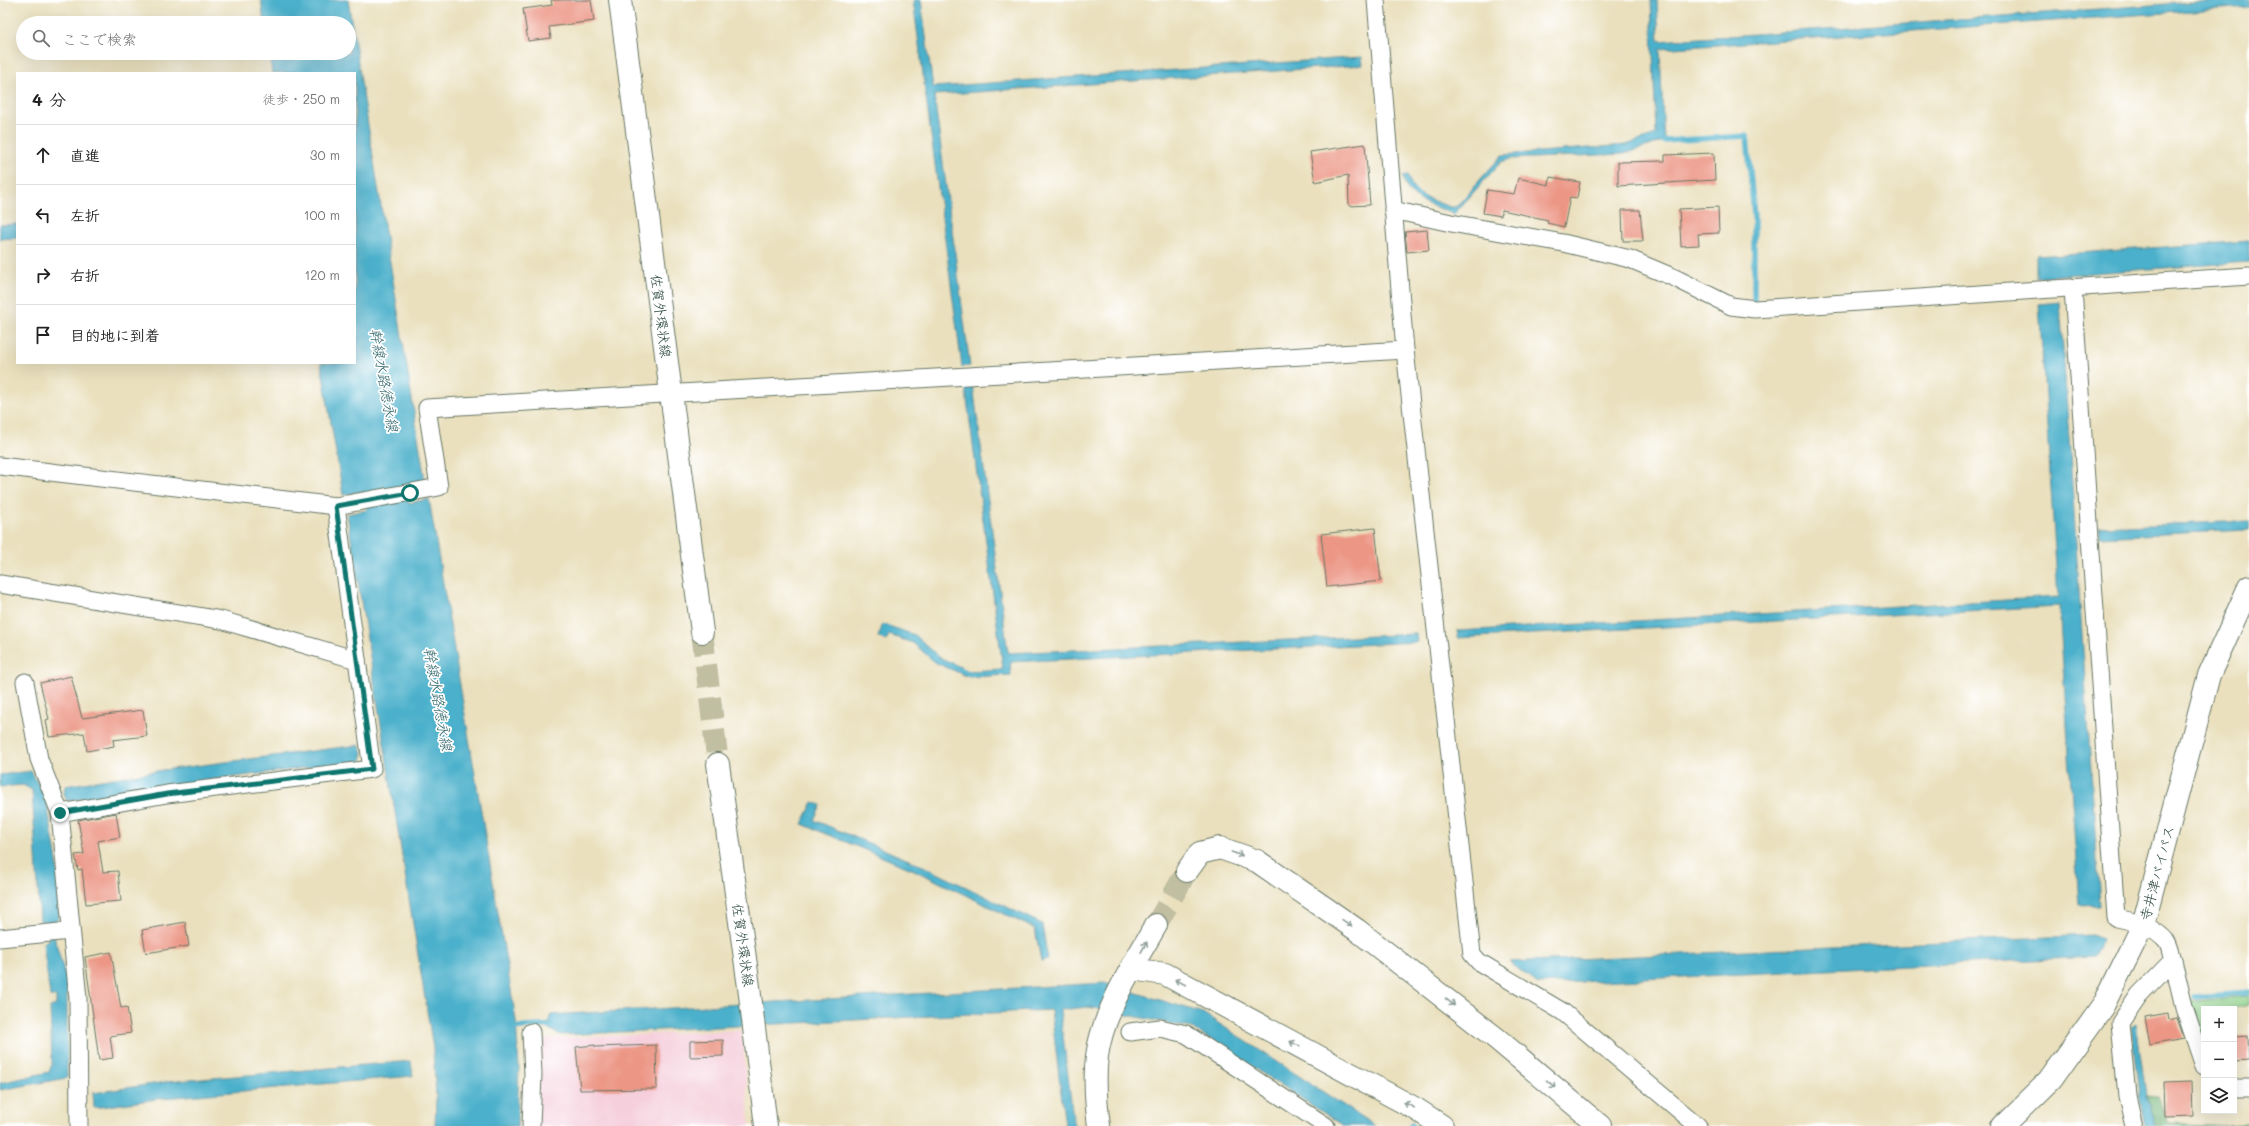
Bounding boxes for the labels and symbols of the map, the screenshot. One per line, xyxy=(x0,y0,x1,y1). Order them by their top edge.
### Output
street label: 佐賀外環状線 xyxy=(647,273,676,359)
water label: 幹線水路徳永線 xyxy=(366,326,404,434)
route start xyxy=(401,484,419,502)
water label: 幹線水路徳永線 xyxy=(420,645,458,753)
route end xyxy=(51,804,69,822)
street label: 寺井津バイパス xyxy=(2135,823,2178,923)
one-way arrow xyxy=(1231,851,1243,859)
street label: 佐賀外環状線 xyxy=(728,902,759,988)
one-way arrow xyxy=(1341,919,1352,927)
one-way arrow xyxy=(1140,941,1148,953)
one-way arrow xyxy=(1175,978,1187,986)
one-way arrow xyxy=(1445,998,1456,1007)
one-way arrow xyxy=(1289,1040,1301,1047)
one-way arrow xyxy=(1546,1080,1556,1089)
one-way arrow xyxy=(1404,1101,1416,1109)

